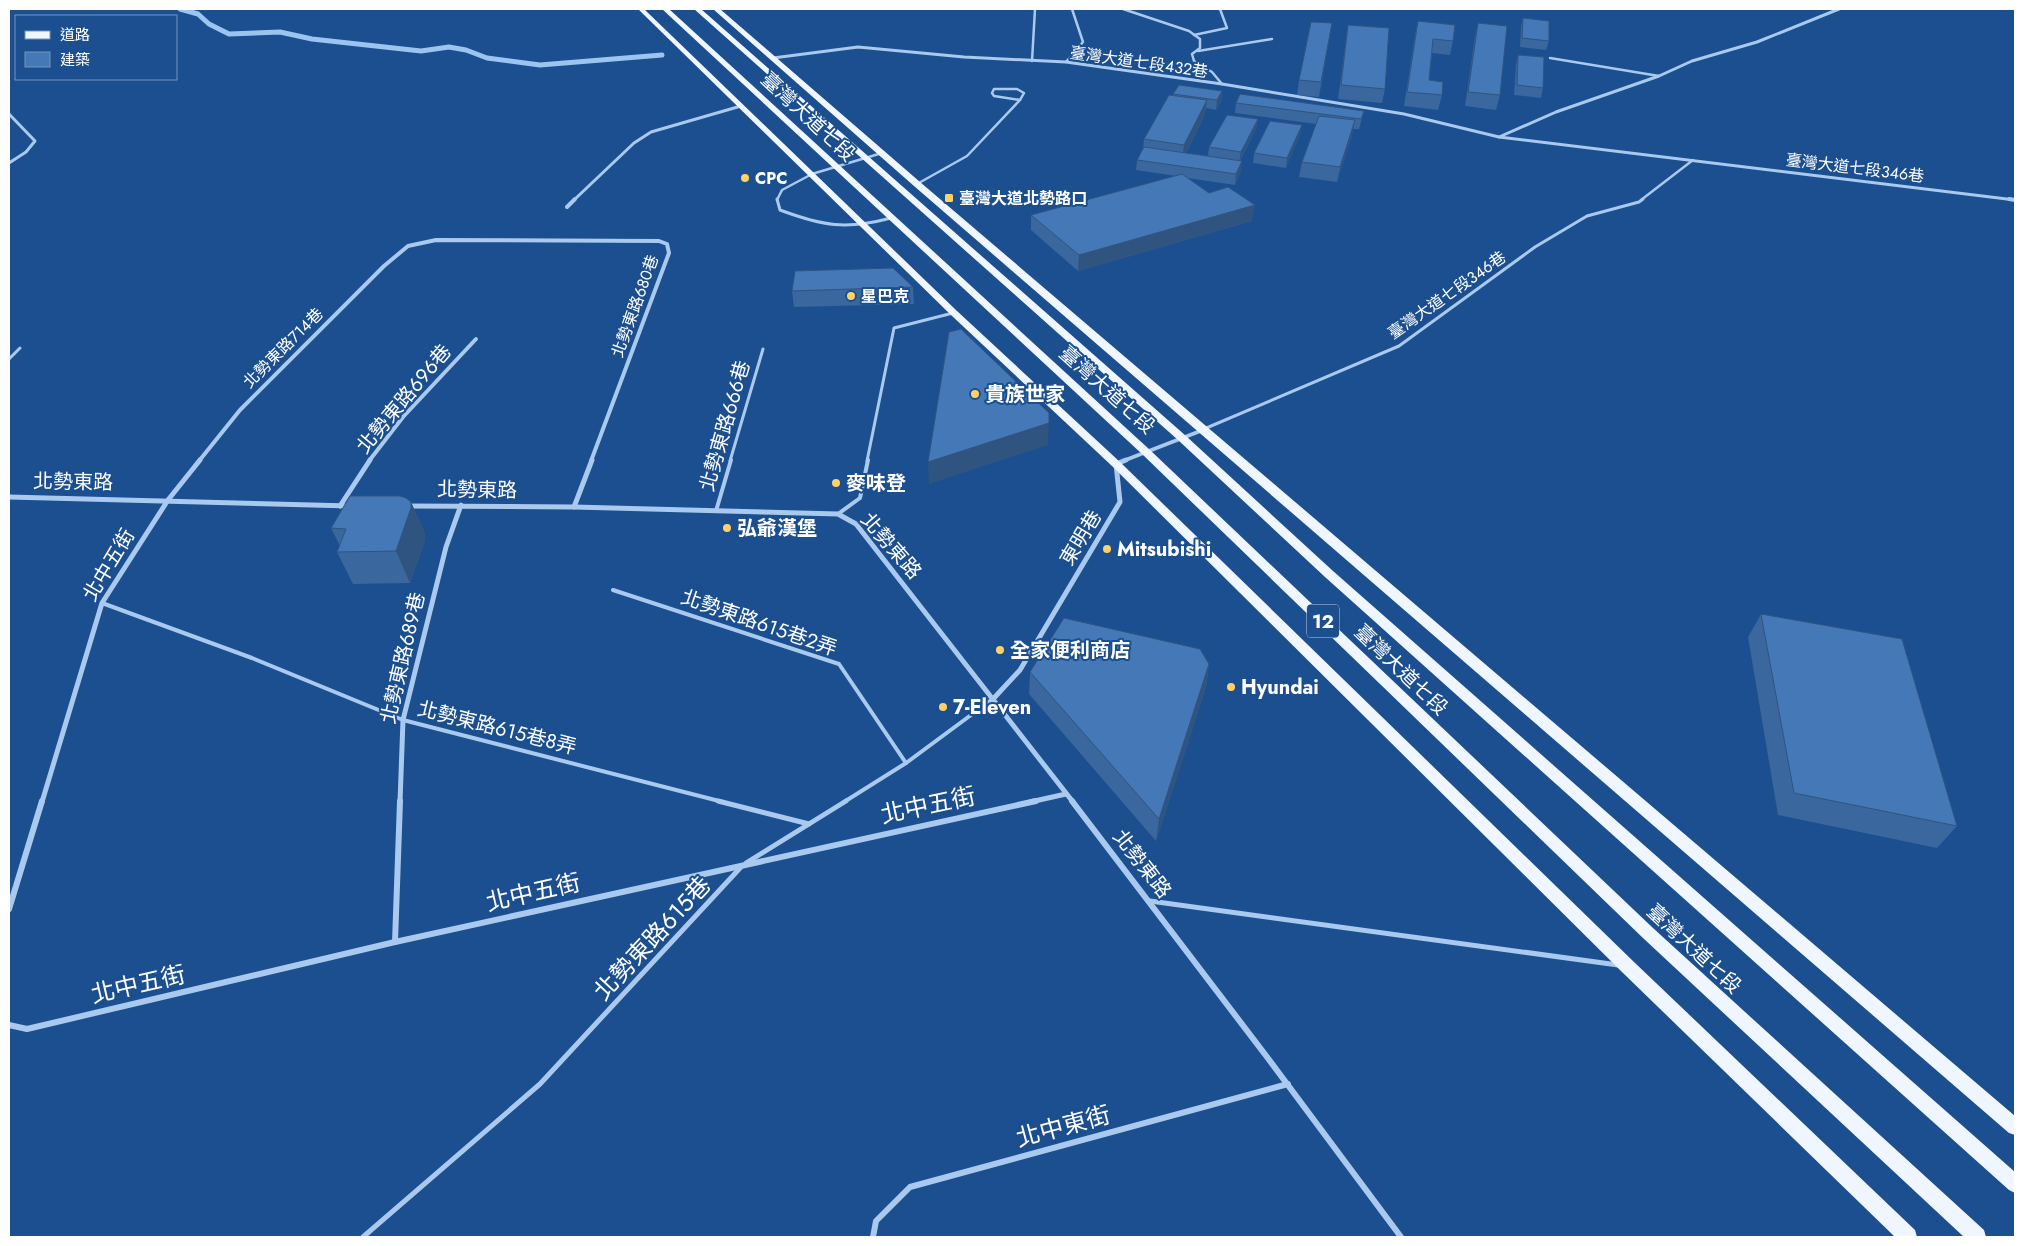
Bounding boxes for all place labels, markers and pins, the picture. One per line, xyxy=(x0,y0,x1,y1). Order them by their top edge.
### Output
place label: CPC xyxy=(755,167,787,190)
marker: CPC xyxy=(739,172,751,184)
place label: 臺灣大道北勢路口 xyxy=(959,187,1087,210)
marker: 臺灣大道北勢路口 xyxy=(943,192,955,204)
place label: 星巴克 xyxy=(861,285,909,308)
marker: 星巴克 xyxy=(845,290,857,302)
place label: 貴族世家 xyxy=(985,380,1065,409)
marker: 貴族世家 xyxy=(969,388,981,400)
place label: 麥味登 xyxy=(846,469,906,498)
marker: 麥味登 xyxy=(830,477,842,489)
place label: 弘爺漢堡 xyxy=(737,514,817,543)
marker: 弘爺漢堡 xyxy=(721,522,733,534)
place label: Mitsubishi xyxy=(1117,535,1211,564)
marker: Mitsubishi xyxy=(1101,543,1113,555)
place label: 全家便利商店 xyxy=(1010,636,1130,665)
marker: 全家便利商店 xyxy=(994,644,1006,656)
place label: Hyundai xyxy=(1241,673,1319,702)
marker: Hyundai xyxy=(1225,681,1237,693)
place label: 7-Eleven xyxy=(953,693,1031,722)
marker: 7-Eleven xyxy=(937,701,949,713)

